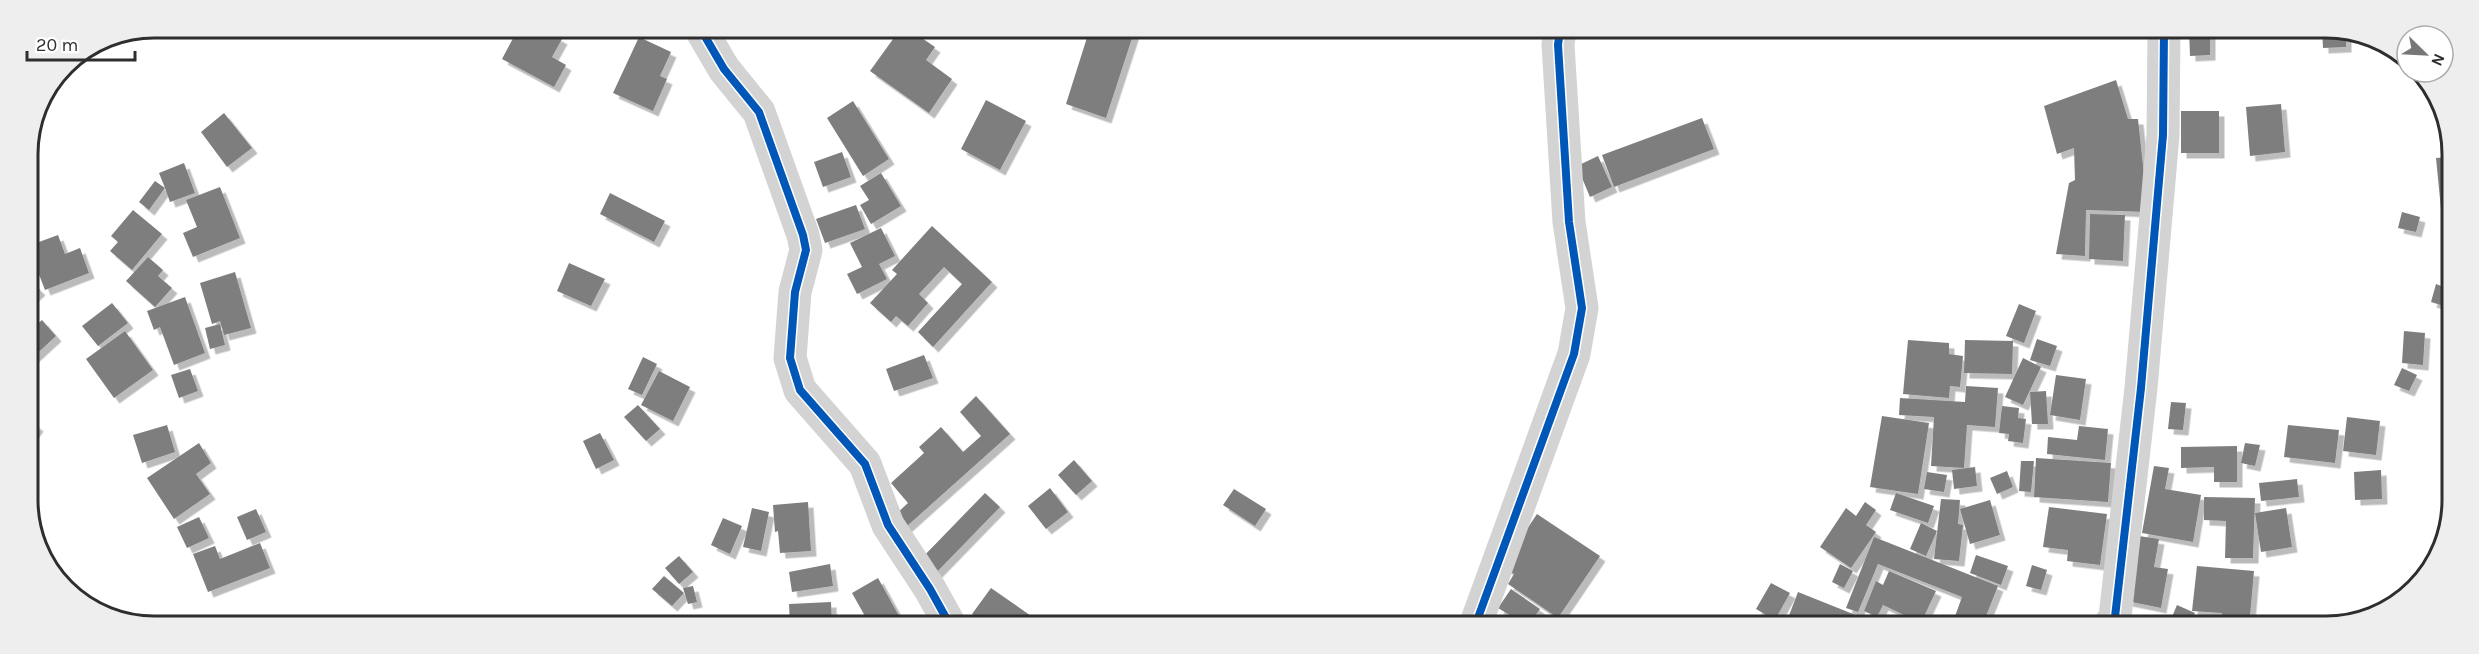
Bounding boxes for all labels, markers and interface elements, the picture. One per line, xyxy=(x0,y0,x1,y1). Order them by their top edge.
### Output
scale bar xyxy=(27,24,135,62)
north arrow xyxy=(2395,24,2455,84)
text: 20 m xyxy=(36,34,78,56)
text: N xyxy=(2427,51,2449,69)

